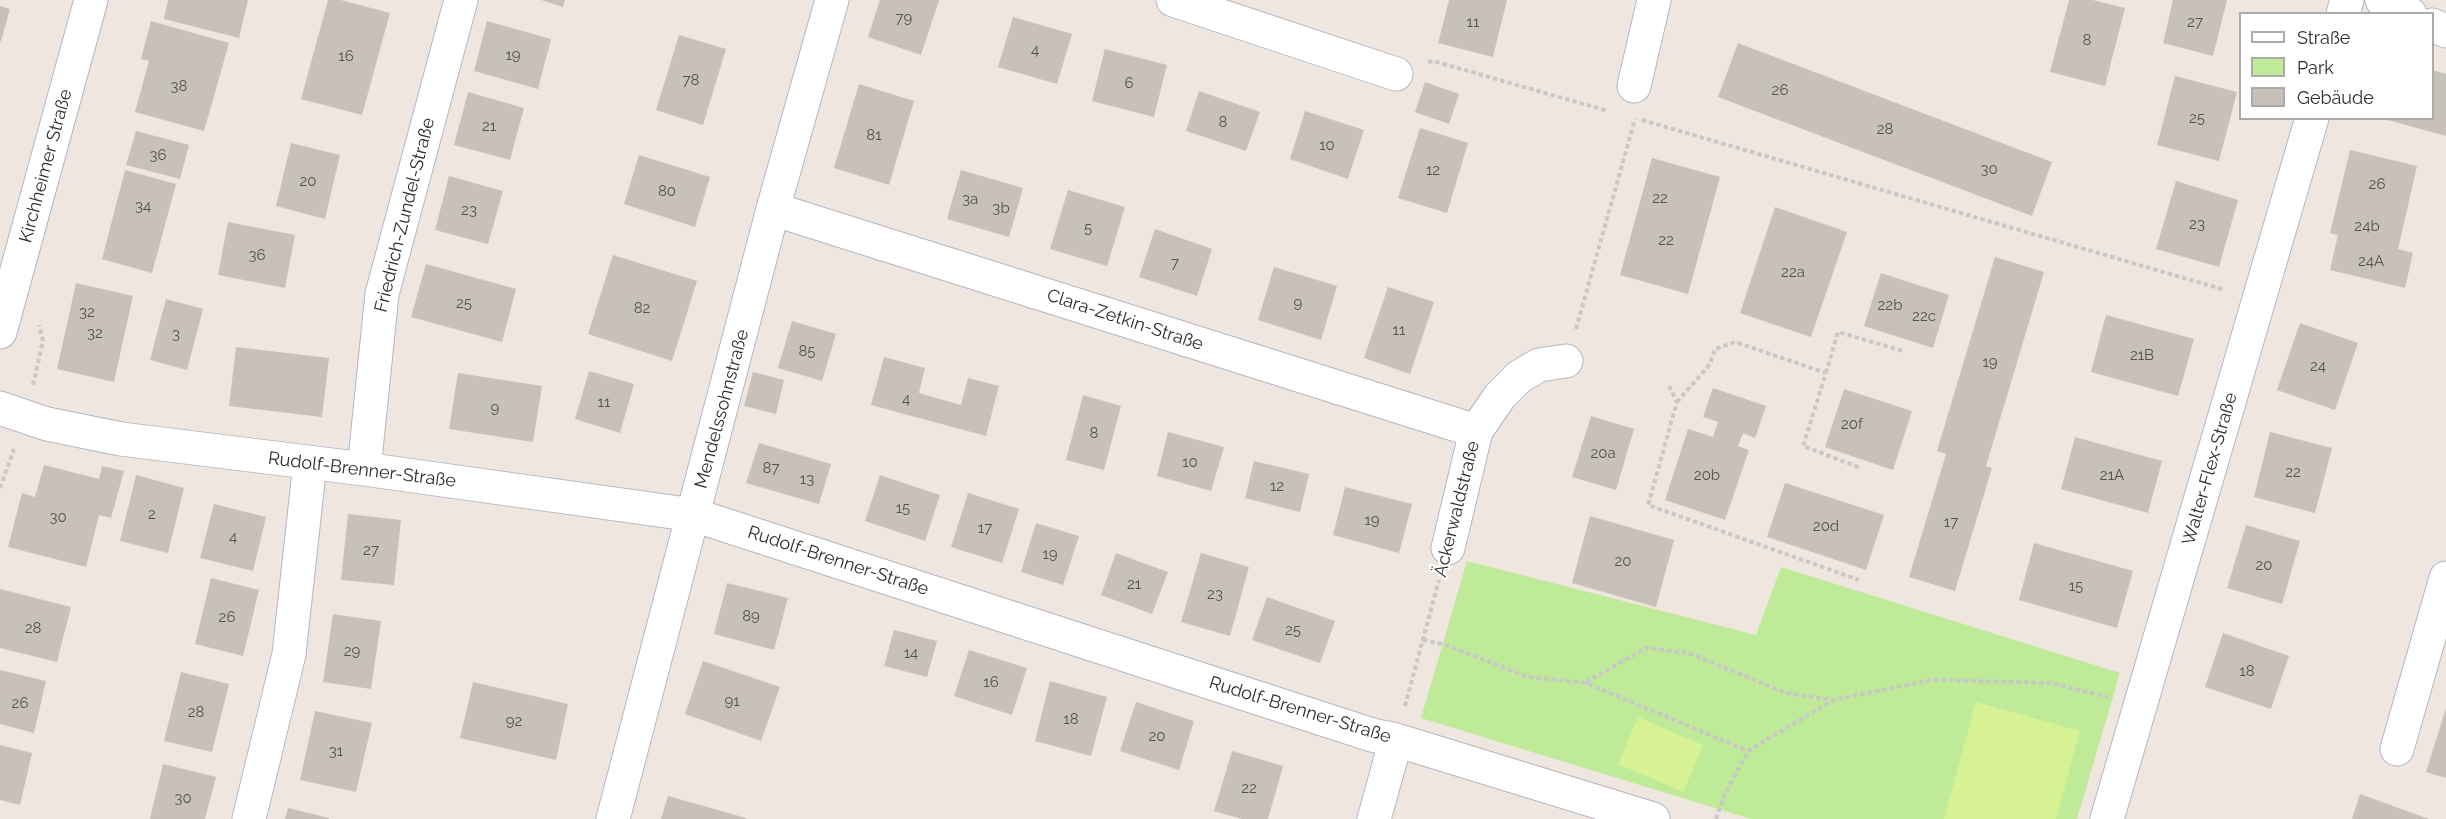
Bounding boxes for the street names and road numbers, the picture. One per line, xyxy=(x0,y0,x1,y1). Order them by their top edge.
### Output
street label: Kirchheimer Straße xyxy=(15,87,77,245)
street label: Friedrich-Zundel-Straße xyxy=(370,116,440,314)
street label: Clara-Zetkin-Straße xyxy=(1044,285,1206,355)
street label: Mendelssohnstraße xyxy=(690,327,754,491)
street label: Walter-Flex-Straße xyxy=(2178,390,2242,548)
street label: Äckerwaldstraße xyxy=(1430,439,1484,579)
street label: Rudolf-Brenner-Straße xyxy=(267,448,457,492)
street label: Rudolf-Brenner-Straße xyxy=(745,522,931,600)
street label: Rudolf-Brenner-Straße xyxy=(1206,672,1394,748)

